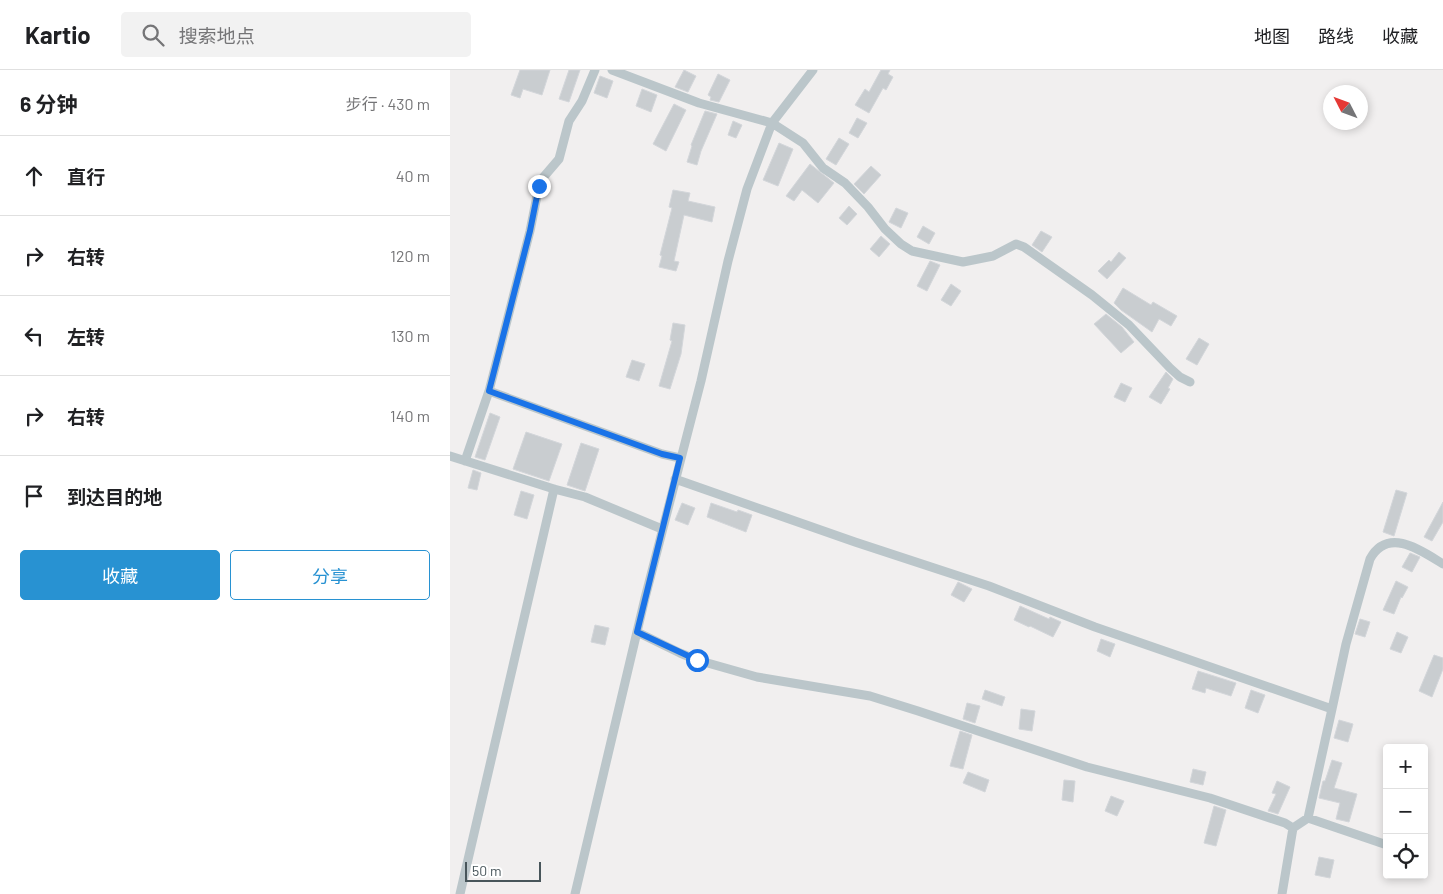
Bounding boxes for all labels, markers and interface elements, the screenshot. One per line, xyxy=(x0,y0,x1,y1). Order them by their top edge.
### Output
search box xyxy=(121,12,471,57)
text: Kartio xyxy=(25,20,91,49)
icon: search xyxy=(139,21,167,49)
text: 搜索地点 xyxy=(179,24,255,47)
text: 地图 xyxy=(1254,25,1290,47)
text: 路线 xyxy=(1318,25,1354,47)
text: 收藏 xyxy=(1382,25,1418,47)
north arrow xyxy=(1323,85,1368,130)
text: 6 分钟 xyxy=(20,91,77,116)
text: 步行 · 430 m xyxy=(346,94,430,113)
icon: ahead xyxy=(20,162,48,190)
text: 直行 xyxy=(67,165,105,188)
text: 40 m xyxy=(396,166,430,185)
route end xyxy=(528,175,551,198)
icon: right xyxy=(20,242,48,270)
text: 右转 xyxy=(67,245,105,268)
text: 120 m xyxy=(390,246,430,265)
icon: left xyxy=(20,322,48,350)
text: 左转 xyxy=(67,325,105,348)
text: 130 m xyxy=(391,326,430,345)
icon: right xyxy=(20,402,48,430)
text: 右转 xyxy=(67,405,105,428)
text: 140 m xyxy=(390,406,430,425)
icon: arrive xyxy=(20,482,48,510)
text: 到达目的地 xyxy=(67,485,162,508)
button: 收藏 xyxy=(20,550,220,600)
button: 分享 xyxy=(230,550,430,600)
route start xyxy=(686,649,709,672)
map controls xyxy=(1383,744,1428,879)
button: + xyxy=(1383,744,1428,789)
button: − xyxy=(1383,789,1428,834)
button: locate xyxy=(1383,834,1428,879)
scale bar xyxy=(465,859,541,882)
text: 50 m xyxy=(472,862,501,879)

